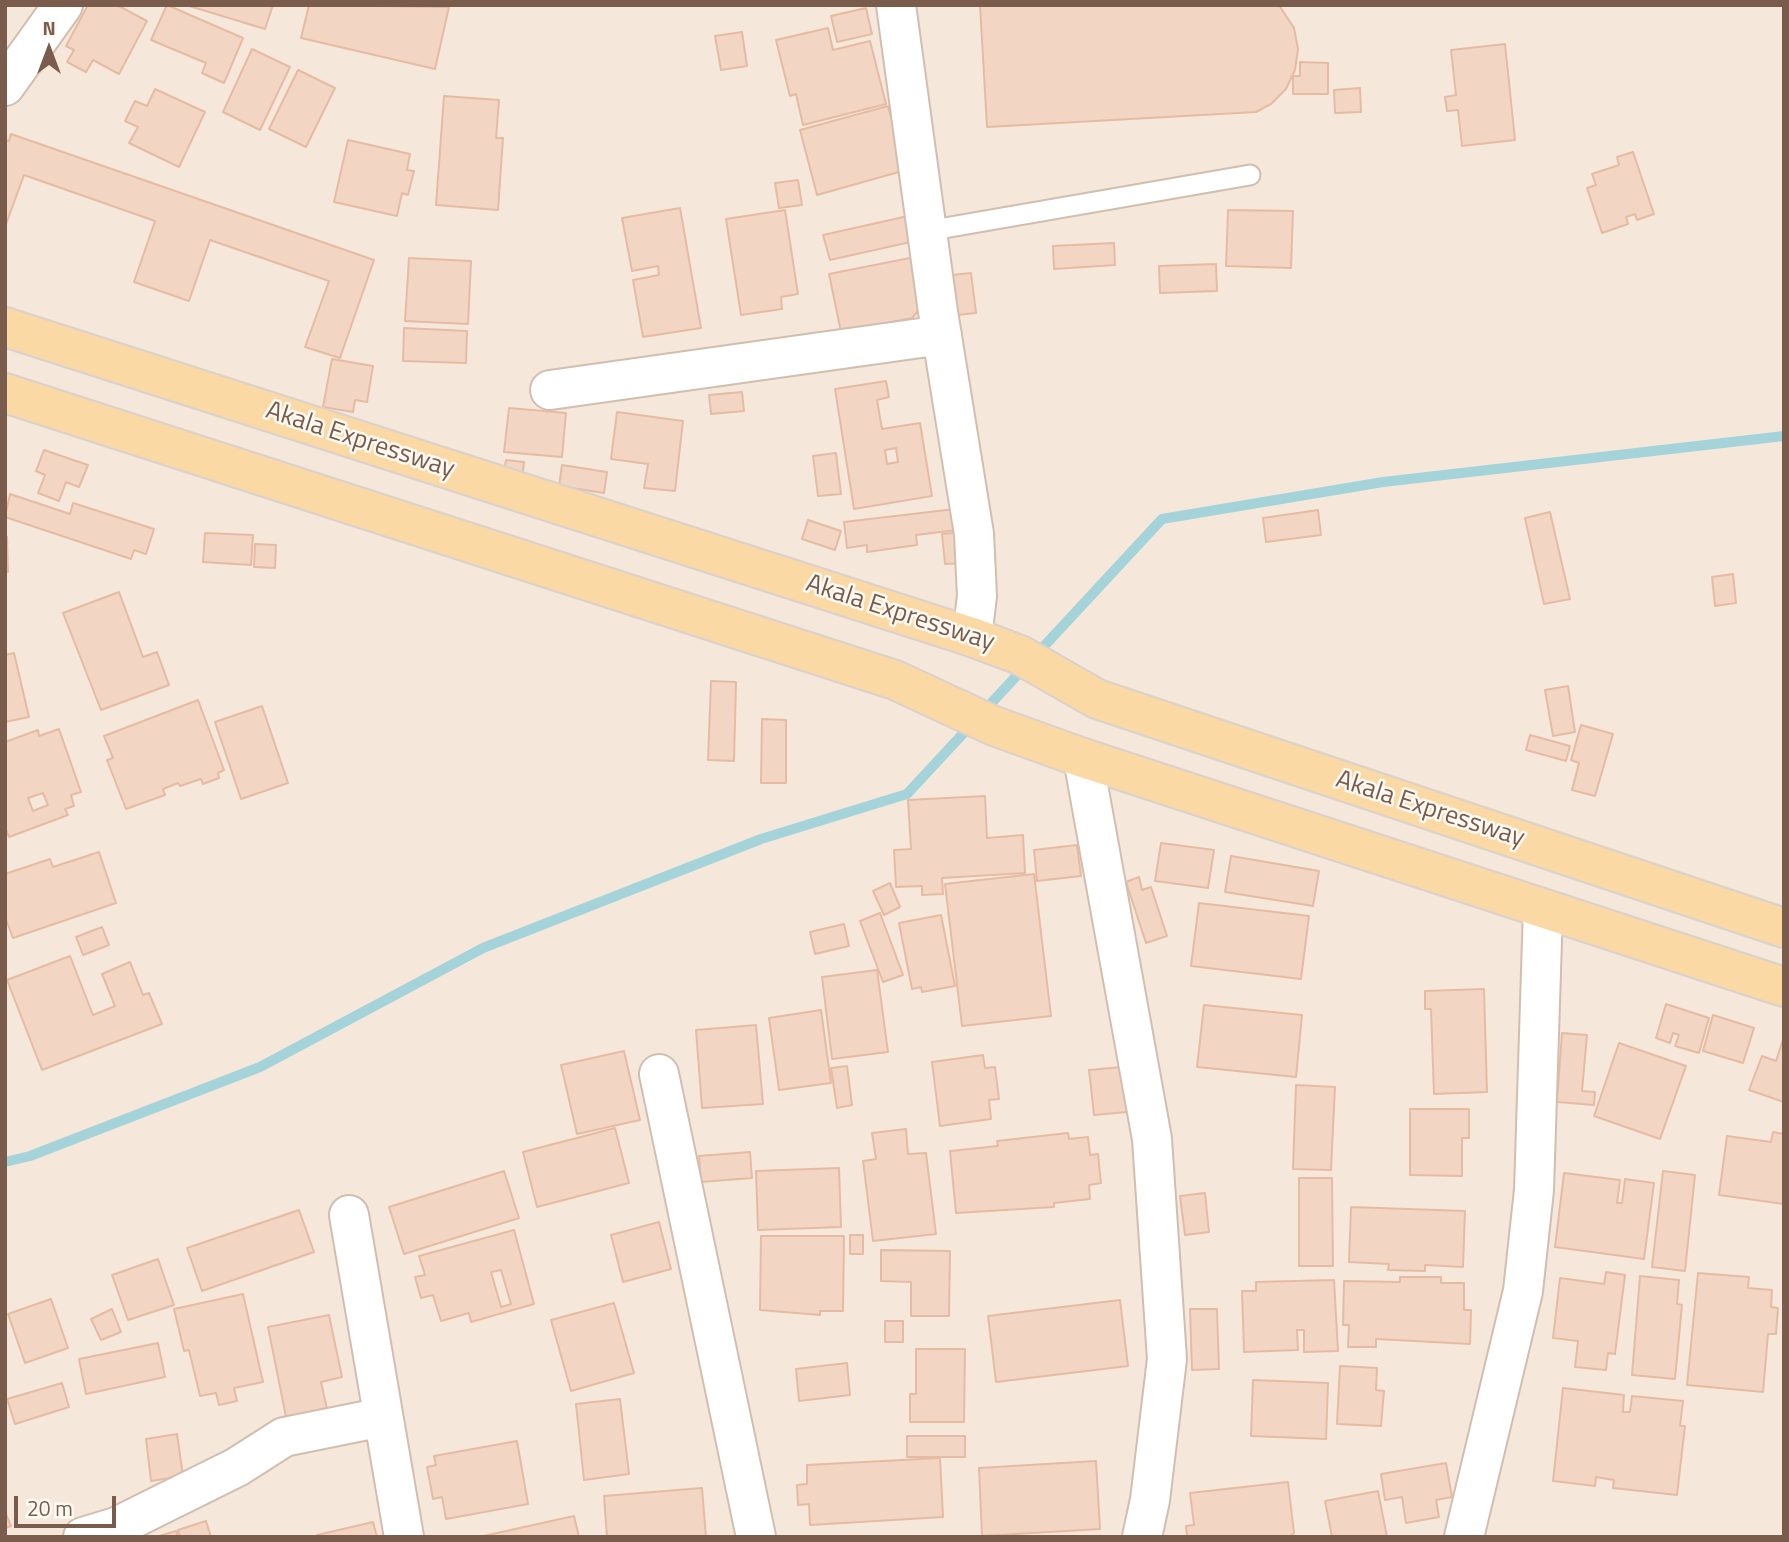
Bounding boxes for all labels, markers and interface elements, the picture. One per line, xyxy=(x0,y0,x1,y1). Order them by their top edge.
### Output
text: N xyxy=(42,13,56,42)
north arrow xyxy=(14,14,84,84)
street label: Akala Expressway xyxy=(262,396,458,486)
street label: Akala Expressway xyxy=(802,569,998,659)
street label: Akala Expressway xyxy=(1332,765,1528,855)
scale bar xyxy=(18,1482,119,1526)
text: 20 m xyxy=(27,1492,73,1524)

